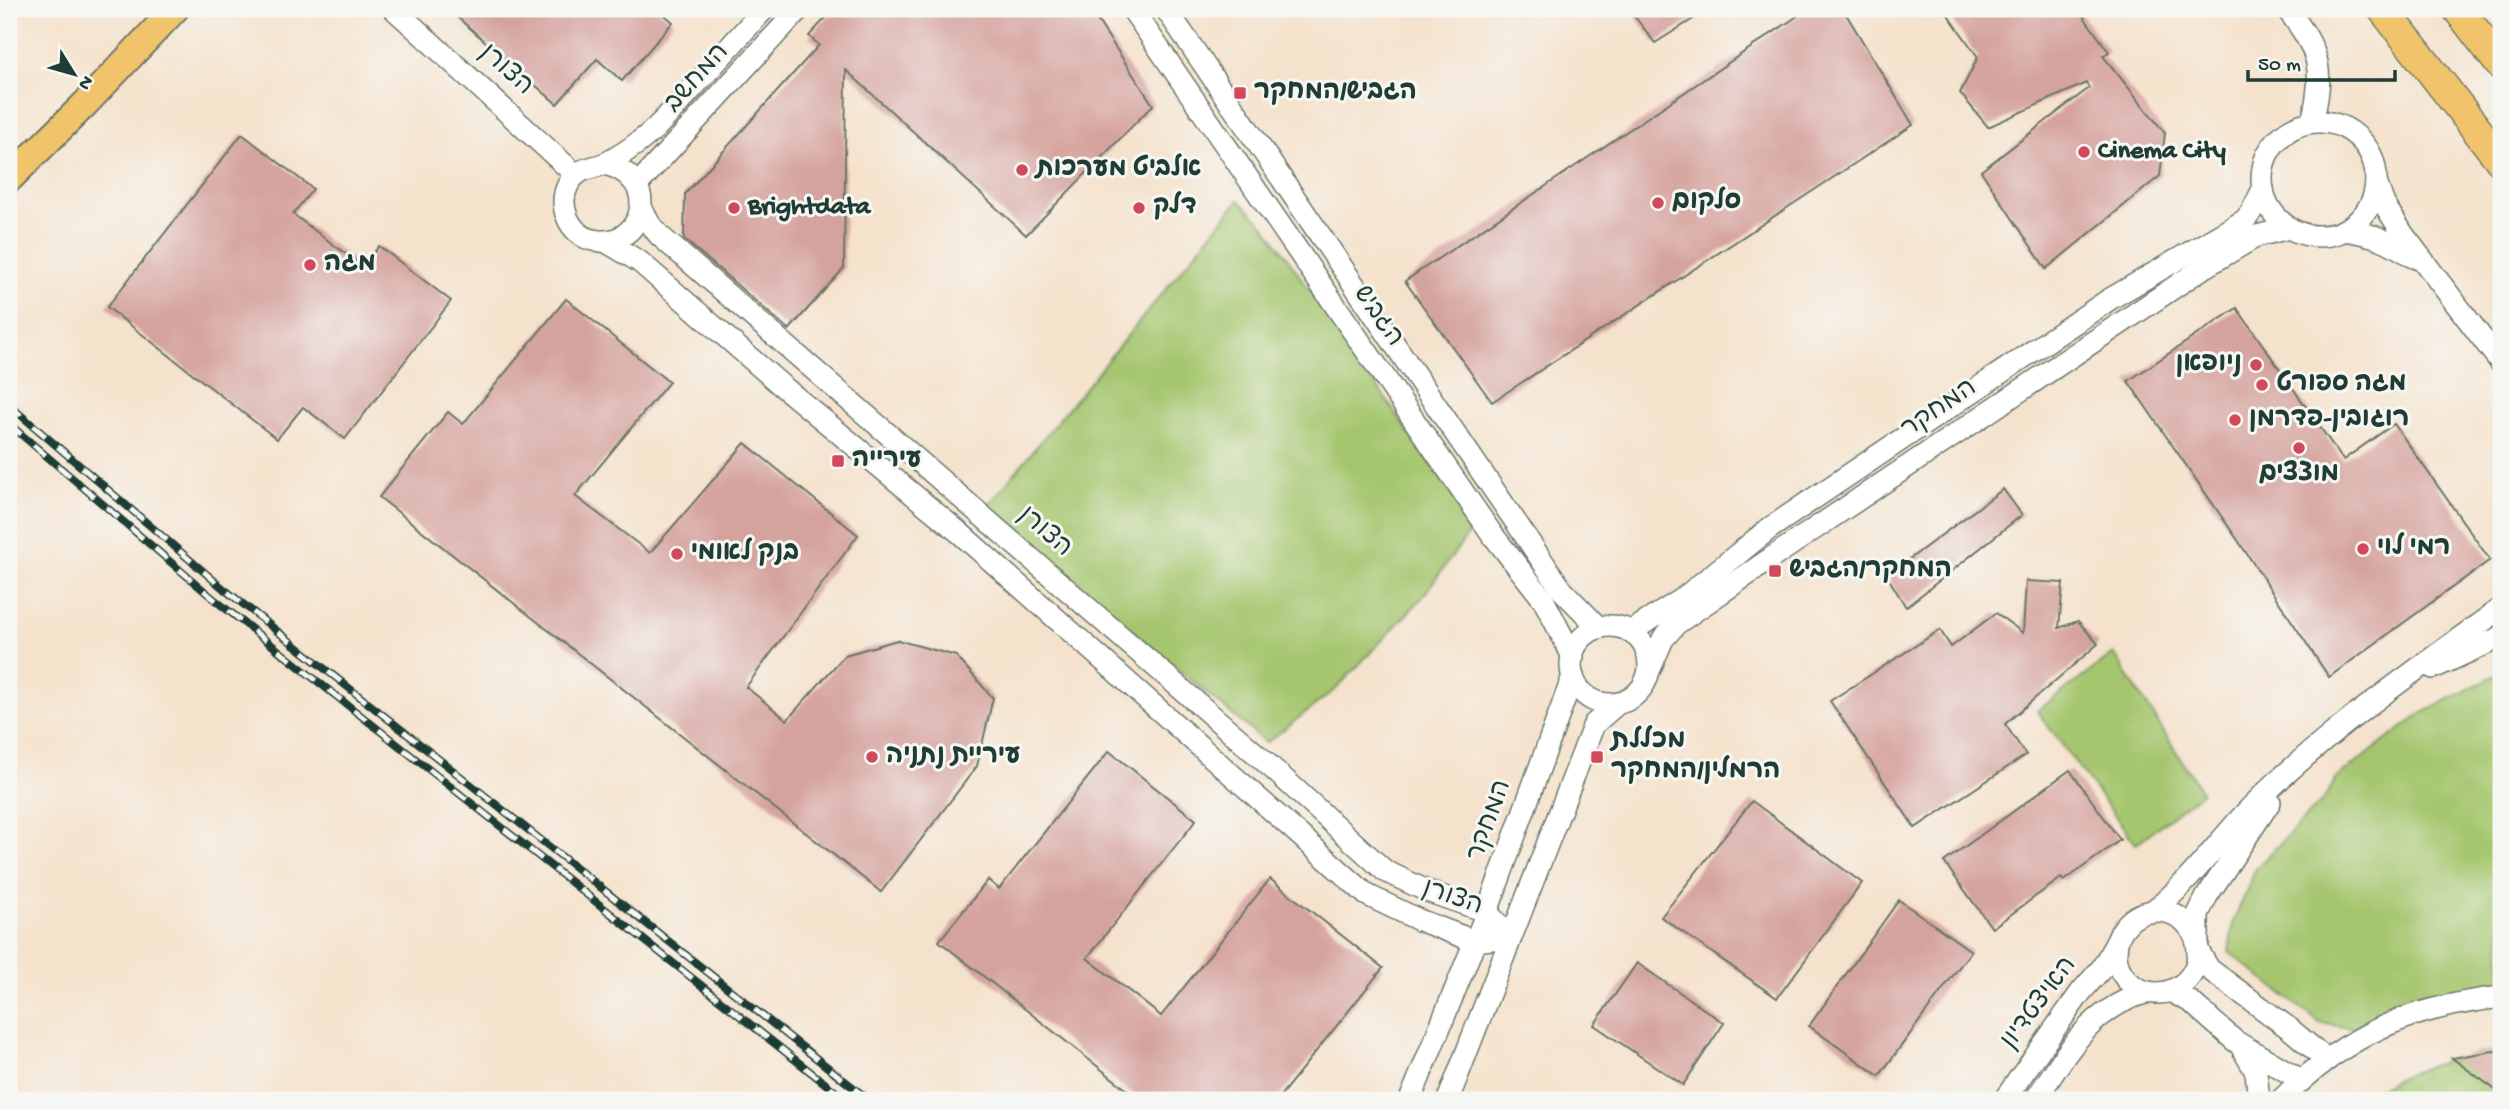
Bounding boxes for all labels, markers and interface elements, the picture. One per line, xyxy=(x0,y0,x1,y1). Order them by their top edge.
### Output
north arrow xyxy=(38,38,108,108)
street label: המחשב xyxy=(659,38,737,120)
scale bar xyxy=(2248,38,2394,82)
street label: הצורן xyxy=(472,39,538,103)
text: 50 m xyxy=(2258,54,2301,79)
text: N xyxy=(72,70,98,94)
place label: הגביש/המחקר xyxy=(1254,78,1417,109)
marker: הגביש/המחקר xyxy=(1232,85,1248,101)
place label: Cinema City xyxy=(2098,137,2226,168)
marker: Cinema City xyxy=(2076,144,2092,160)
place label: אלביט מערכות xyxy=(1034,153,1202,186)
marker: אלביט מערכות xyxy=(1014,162,1030,178)
place label: סלקום xyxy=(1672,186,1741,219)
place label: דלק xyxy=(1153,191,1197,224)
place label: Brightdata xyxy=(747,193,872,224)
marker: סלקום xyxy=(1650,195,1666,211)
marker: Brightdata xyxy=(726,200,742,216)
marker: דלק xyxy=(1131,200,1147,216)
place label: מגה xyxy=(324,250,376,281)
marker: מגה xyxy=(302,257,318,273)
street label: הגביש xyxy=(1345,281,1409,353)
place label: ניופאן xyxy=(2176,350,2242,381)
marker: ניופאן xyxy=(2248,357,2264,373)
place label: מגה ספורט xyxy=(2276,370,2406,401)
street label: המחקר xyxy=(1896,374,1984,446)
marker: מגה ספורט xyxy=(2254,377,2270,393)
place label: רוגובין-פדרמן xyxy=(2249,405,2409,436)
marker: רוגובין-פדרמן xyxy=(2227,412,2243,428)
marker: מוצצים xyxy=(2291,440,2307,456)
place label: עירייה xyxy=(852,446,922,477)
marker: עירייה xyxy=(830,453,846,469)
place label: מוצצים xyxy=(2259,460,2339,491)
street label: הצורן xyxy=(1010,501,1078,565)
place label: רמי לוי xyxy=(2377,532,2450,565)
place label: בנק לאומי xyxy=(691,537,799,570)
marker: רמי לוי xyxy=(2355,541,2371,557)
marker: בנק לאומי xyxy=(669,546,685,562)
place label: המחקר/הגביש xyxy=(1789,556,1952,587)
marker: המחקר/הגביש xyxy=(1767,563,1783,579)
place label: מכללת הרמלין/המחקר xyxy=(1609,725,1780,788)
place label: עיריית נתניה xyxy=(886,742,1021,773)
marker: עיריית נתניה xyxy=(864,749,880,765)
marker: מכללת הרמלין/המחקר xyxy=(1589,749,1605,765)
street label: המחקר xyxy=(1462,776,1520,866)
street label: הצורן xyxy=(1418,874,1486,924)
street label: האיצטדיון xyxy=(1995,952,2085,1056)

